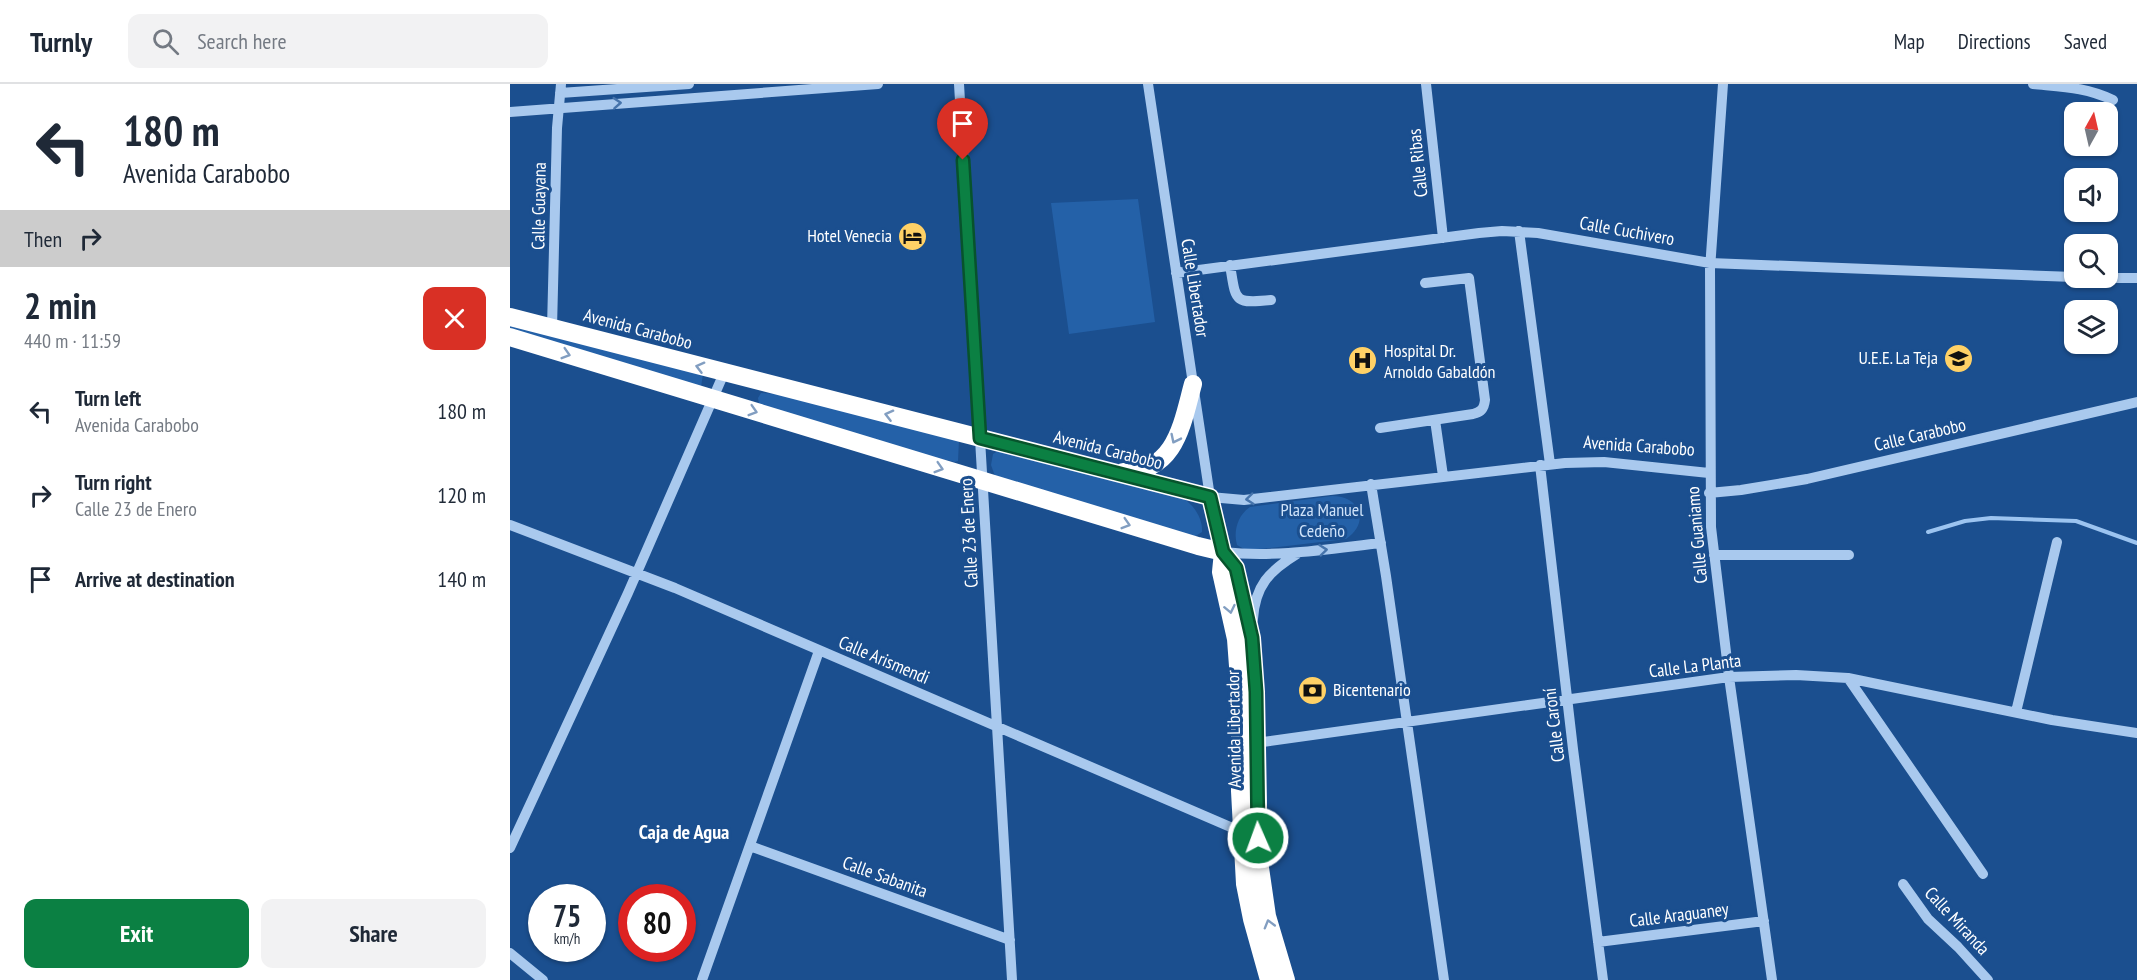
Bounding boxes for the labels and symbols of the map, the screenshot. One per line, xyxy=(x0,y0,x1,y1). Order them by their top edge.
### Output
one-way arrow xyxy=(613,97,622,110)
pin xyxy=(937,98,988,160)
north arrow xyxy=(2064,102,2118,156)
street label: Calle Ribas xyxy=(1402,128,1433,198)
street label: Calle Guayana xyxy=(526,162,551,250)
street label: Calle Cuchivero xyxy=(1578,211,1677,250)
hotel icon: Hotel Venecia xyxy=(897,220,929,252)
place label: Hotel Venecia xyxy=(807,224,892,247)
street label: Calle Libertador xyxy=(1176,237,1215,339)
street label: Avenida Carabobo xyxy=(581,303,695,354)
place label: Hospital Dr. Arnoldo Gabaldón xyxy=(1384,339,1495,383)
school or university icon: U.E.E. La Teja xyxy=(1943,342,1975,374)
hospital icon: Hospital Dr. Arnoldo Gabaldón xyxy=(1347,345,1379,377)
place label: U.E.E. La Teja xyxy=(1858,346,1938,369)
one-way arrow xyxy=(560,347,571,359)
one-way arrow xyxy=(695,361,705,374)
one-way arrow xyxy=(747,404,757,416)
one-way arrow xyxy=(884,410,894,423)
street label: Calle Carabobo xyxy=(1872,413,1968,456)
street label: Avenida Carabobo xyxy=(1051,425,1165,474)
street label: Avenida Carabobo xyxy=(1583,430,1696,461)
one-way arrow xyxy=(1171,433,1183,444)
one-way arrow xyxy=(933,461,944,473)
street label: Calle 23 de Enero xyxy=(954,477,983,588)
street label: Calle Guaniamo xyxy=(1681,485,1712,584)
one-way arrow xyxy=(1246,492,1255,505)
park label: Plaza Manuel Cedeño xyxy=(1280,498,1364,542)
one-way arrow xyxy=(1120,517,1131,529)
one-way arrow xyxy=(1318,544,1327,557)
one-way arrow xyxy=(1223,604,1236,614)
street label: Calle Arismendi xyxy=(835,630,933,689)
street label: Calle La Planta xyxy=(1648,648,1742,683)
street label: Avenida Libertador xyxy=(1221,670,1246,788)
bank icon: Bicentenario xyxy=(1296,674,1328,706)
place label: Bicentenario xyxy=(1333,678,1411,701)
street label: Calle Caroní xyxy=(1538,687,1569,763)
position arrow xyxy=(1226,806,1290,870)
district label: Caja de Agua xyxy=(639,819,729,845)
street label: Calle Sabanita xyxy=(840,851,931,903)
street label: Calle Miranda xyxy=(1920,882,1995,960)
speed limit sign: 80 xyxy=(618,884,696,962)
street label: Calle Araguaney xyxy=(1628,897,1730,932)
one-way arrow xyxy=(1264,919,1277,929)

